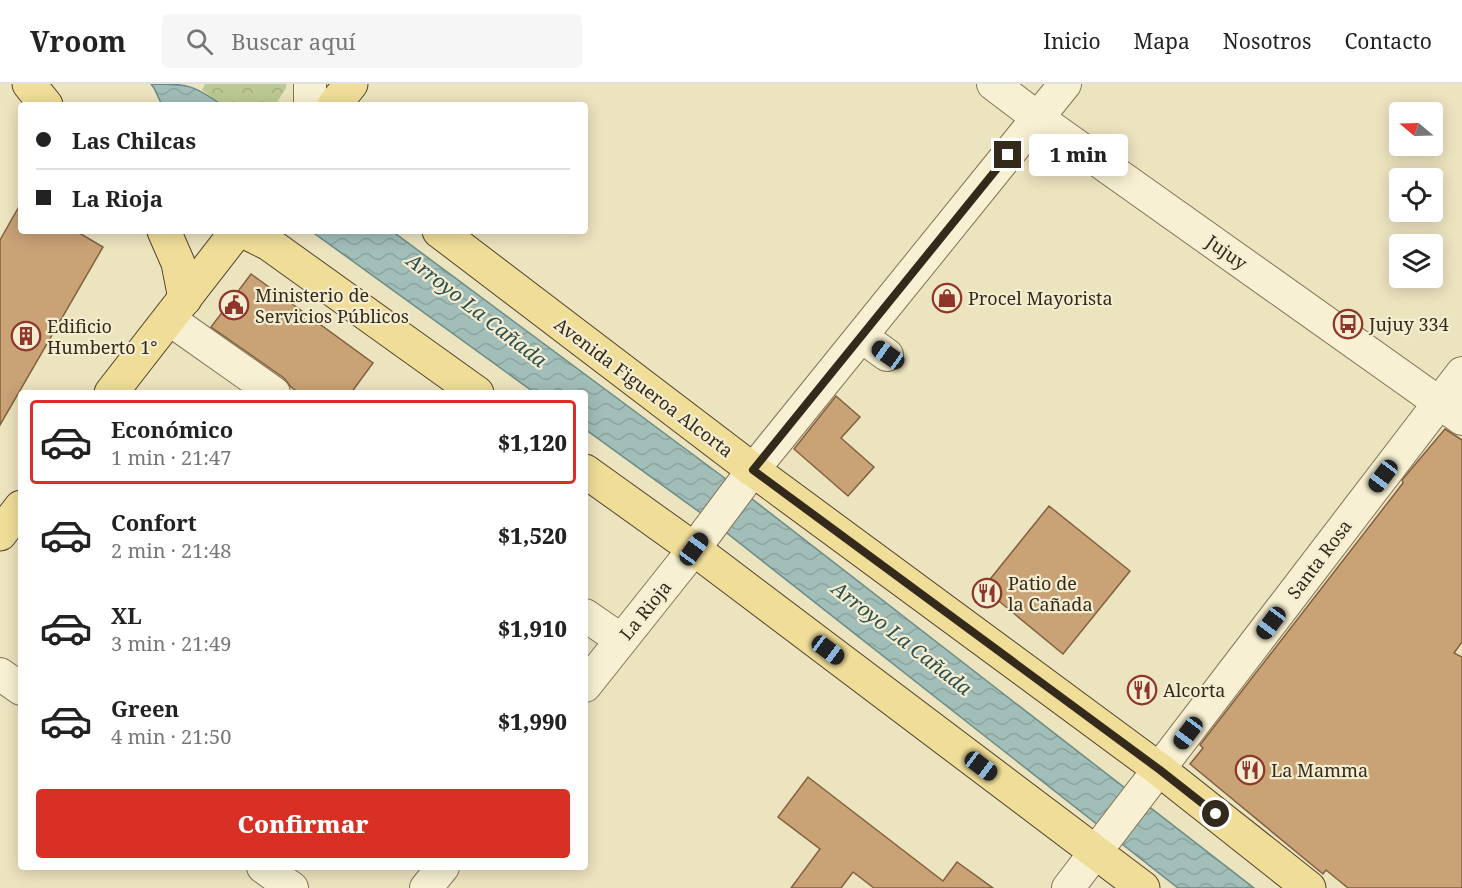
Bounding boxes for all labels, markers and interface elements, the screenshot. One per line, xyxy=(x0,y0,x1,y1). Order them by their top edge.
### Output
search box xyxy=(162,14,582,68)
text: Vroom xyxy=(30,22,126,60)
icon: search xyxy=(183,25,216,58)
text: Buscar aquí xyxy=(231,26,356,56)
text: Inicio xyxy=(1043,27,1101,55)
text: Mapa xyxy=(1134,27,1190,55)
text: Nosotros xyxy=(1223,27,1311,55)
text: Contacto xyxy=(1344,27,1432,55)
north arrow xyxy=(1389,102,1443,156)
map controls xyxy=(1389,102,1443,288)
text: Las Chilcas xyxy=(72,125,196,155)
callout: 1 min xyxy=(1029,134,1128,176)
route end xyxy=(994,141,1021,168)
text: 1 min xyxy=(1050,141,1107,168)
button: locate xyxy=(1389,168,1443,222)
text: La Rioja xyxy=(72,183,163,213)
street label: Jujuy xyxy=(1201,229,1253,275)
button: layers xyxy=(1389,234,1443,288)
water label: Arroyo La Cañada xyxy=(400,246,553,373)
shop icon: Procel Mayorista xyxy=(931,282,963,314)
place label: Ministerio de Servicios Públicos xyxy=(255,283,409,328)
place label: Procel Mayorista xyxy=(968,286,1113,310)
public building icon: Ministerio de Servicios Públicos xyxy=(218,289,250,321)
bus stop icon: Jujuy 334 xyxy=(1332,308,1364,340)
street label: Avenida Figueroa Alcorta xyxy=(550,312,738,462)
place label: Jujuy 334 xyxy=(1368,312,1449,336)
place label: Edificio Humberto 1° xyxy=(47,314,158,359)
building icon: Edificio Humberto 1° xyxy=(10,320,42,352)
car xyxy=(868,337,908,373)
text: Económico xyxy=(111,414,233,444)
icon: car xyxy=(39,415,93,469)
text: $1,120 xyxy=(498,427,567,457)
text: 1 min · 21:47 xyxy=(111,444,231,471)
car xyxy=(1365,456,1401,496)
text: Confort xyxy=(111,507,197,537)
icon: car xyxy=(39,508,93,562)
street label: Santa Rosa xyxy=(1281,515,1357,603)
text: $1,520 xyxy=(498,520,567,550)
car xyxy=(676,529,712,569)
text: 2 min · 21:48 xyxy=(111,537,231,564)
place label: Patio de la Cañada xyxy=(1008,571,1093,616)
water label: Arroyo La Cañada xyxy=(825,574,978,701)
street label: La Rioja xyxy=(614,575,676,645)
restaurant icon: Patio de la Cañada xyxy=(971,577,1003,609)
text: XL xyxy=(111,600,142,630)
icon: car xyxy=(39,601,93,655)
car xyxy=(1253,603,1289,643)
text: $1,910 xyxy=(498,613,567,643)
text: 3 min · 21:49 xyxy=(111,630,231,657)
car xyxy=(808,632,848,668)
restaurant icon: Alcorta xyxy=(1126,674,1158,706)
place label: Alcorta xyxy=(1163,678,1225,702)
text: Green xyxy=(111,693,179,723)
icon: car xyxy=(39,694,93,748)
text: $1,990 xyxy=(498,706,567,736)
car xyxy=(1170,713,1206,753)
text: 4 min · 21:50 xyxy=(111,723,231,750)
car xyxy=(961,748,1001,784)
restaurant icon: La Mamma xyxy=(1234,754,1266,786)
place label: La Mamma xyxy=(1271,758,1368,782)
button: Confirmar xyxy=(36,789,570,858)
route start xyxy=(1202,800,1229,827)

